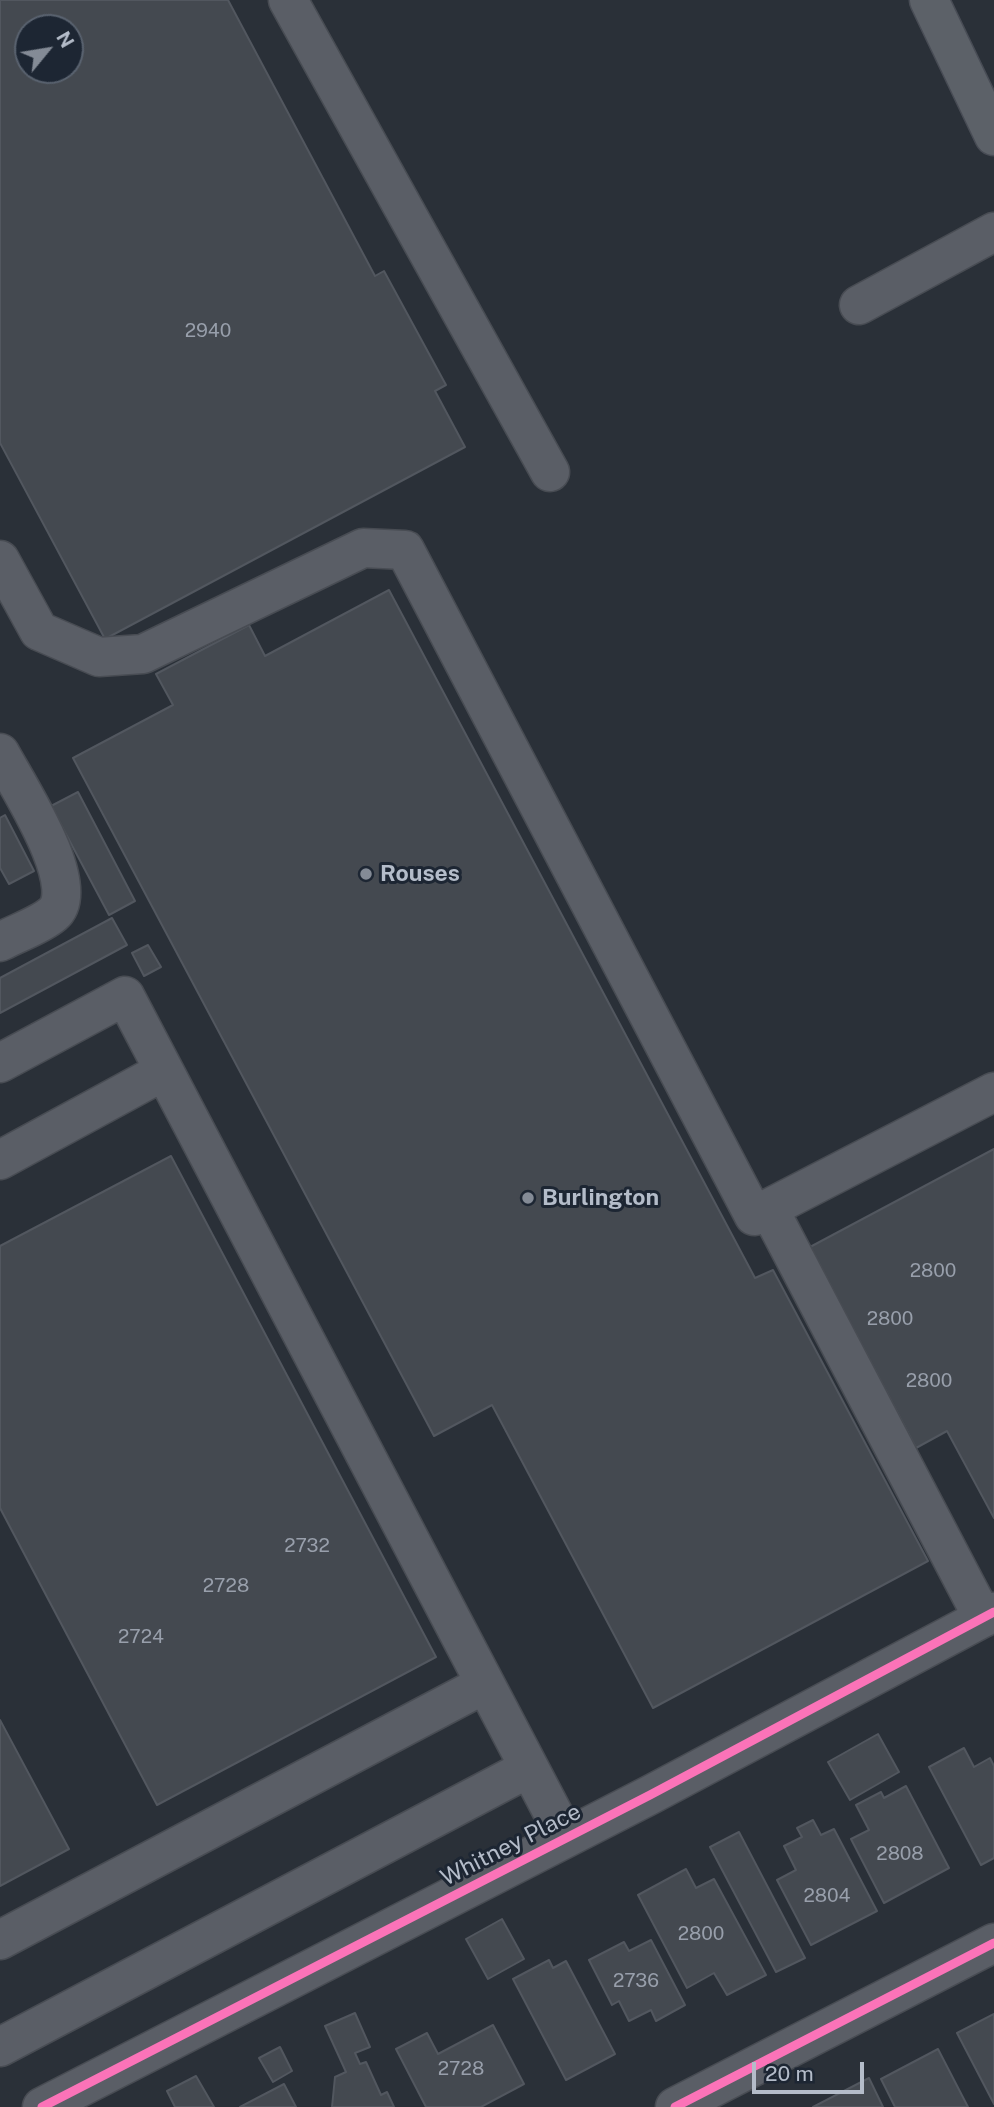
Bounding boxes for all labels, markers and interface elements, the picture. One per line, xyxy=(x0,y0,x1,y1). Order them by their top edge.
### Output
north arrow xyxy=(14,14,84,84)
text: N xyxy=(52,28,79,51)
house number: 2940 xyxy=(185,320,231,342)
place label: Rouses xyxy=(380,860,460,888)
marker: Rouses xyxy=(358,866,374,882)
place label: Burlington xyxy=(542,1184,659,1212)
marker: Burlington xyxy=(520,1190,536,1206)
house number: 2800 xyxy=(910,1260,956,1282)
house number: 2800 xyxy=(867,1308,913,1330)
house number: 2800 xyxy=(906,1370,952,1392)
house number: 2732 xyxy=(284,1535,330,1557)
house number: 2728 xyxy=(203,1575,249,1597)
house number: 2724 xyxy=(118,1626,164,1648)
street label: Whitney Place xyxy=(436,1798,586,1892)
house number: 2808 xyxy=(876,1843,924,1865)
house number: 2804 xyxy=(803,1885,851,1907)
house number: 2800 xyxy=(678,1923,724,1945)
house number: 2736 xyxy=(613,1970,659,1992)
scale bar xyxy=(756,2048,868,2092)
house number: 2728 xyxy=(438,2058,484,2080)
text: 20 m xyxy=(765,2061,814,2086)

